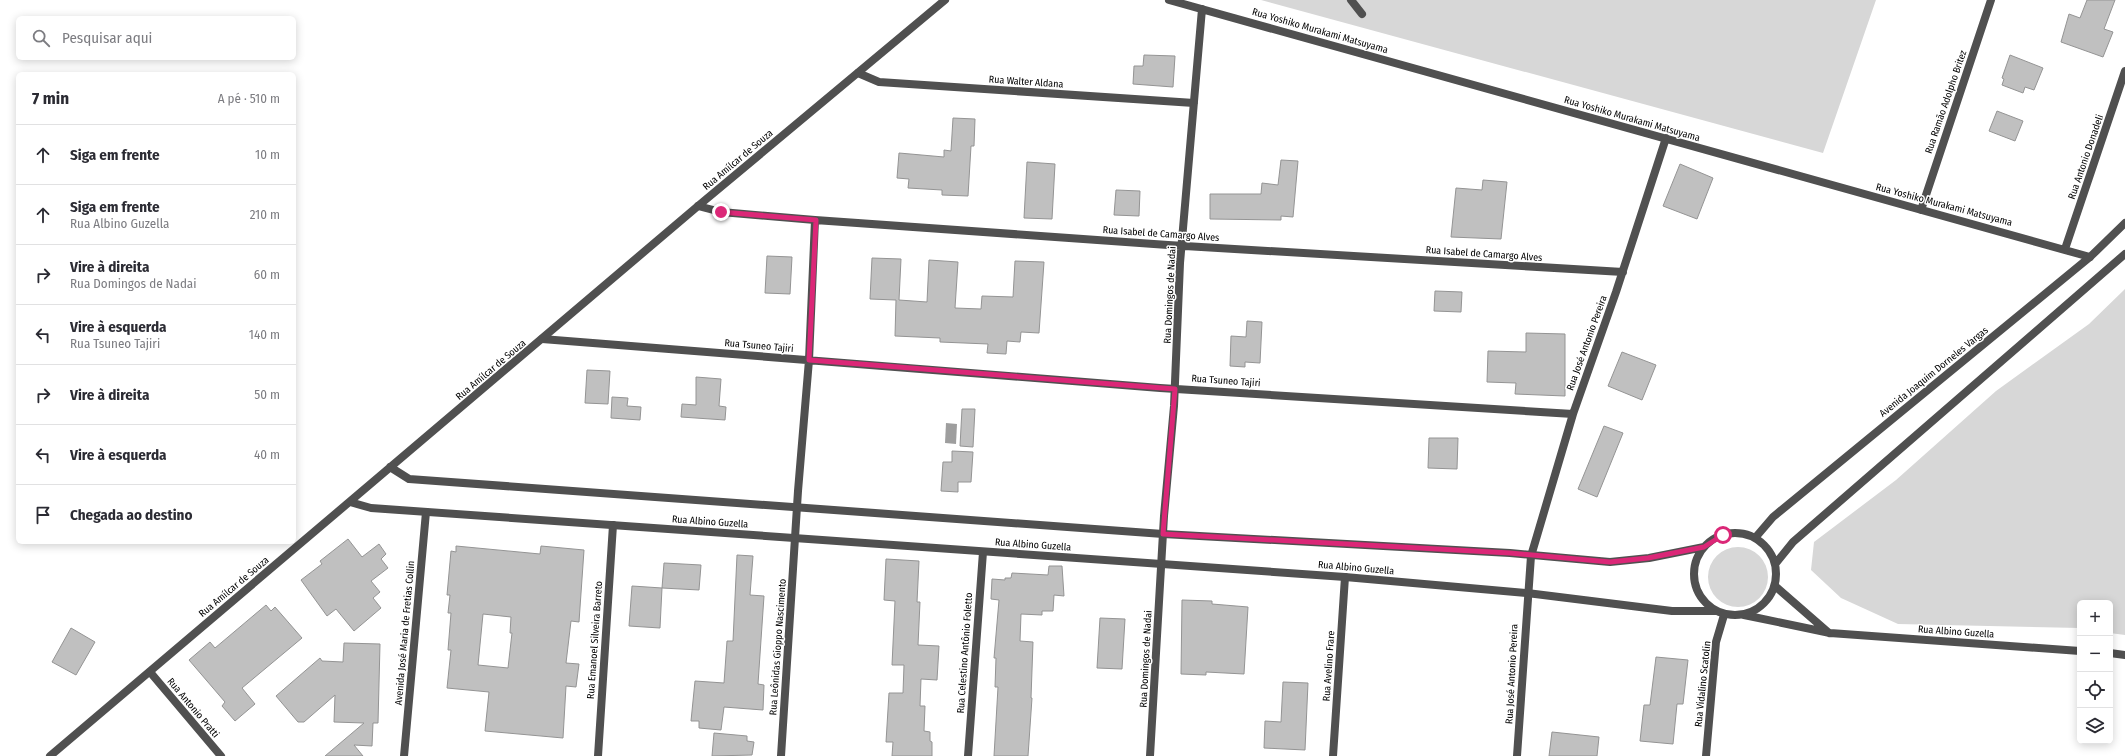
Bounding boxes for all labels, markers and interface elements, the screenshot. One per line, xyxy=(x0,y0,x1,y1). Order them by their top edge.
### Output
street label: Rua Yoshiko Murakami Matsuyama xyxy=(1251,6,1389,56)
search box xyxy=(16,16,296,60)
icon: search xyxy=(30,27,52,49)
text: Pesquisar aqui xyxy=(62,29,152,47)
street label: Rua Ramão Adolpho Britez xyxy=(1923,49,1969,155)
street label: Rua Walter Aldana xyxy=(988,73,1064,91)
text: 7 min xyxy=(32,88,69,109)
text: A pé · 510 m xyxy=(218,91,280,106)
street label: Rua Yoshiko Murakami Matsuyama xyxy=(1563,94,1701,144)
street label: Rua Antonio Donadeli xyxy=(2066,113,2106,201)
street label: Rua Amílcar de Souza xyxy=(700,126,776,193)
icon: ahead xyxy=(32,144,54,166)
text: Siga em frente xyxy=(70,146,160,164)
text: 10 m xyxy=(255,147,280,162)
street label: Rua Yoshiko Murakami Matsuyama xyxy=(1874,181,2014,229)
text: Siga em frente xyxy=(70,198,160,216)
route end xyxy=(712,203,730,221)
icon: ahead xyxy=(32,204,54,226)
text: 210 m xyxy=(250,207,280,222)
text: Rua Albino Guzella xyxy=(70,216,169,231)
street label: Rua Isabel de Camargo Alves xyxy=(1102,224,1220,244)
street label: Rua Isabel de Camargo Alves xyxy=(1425,244,1543,264)
street label: Rua Domingos de Nadai xyxy=(1161,246,1179,344)
text: Vire à direita xyxy=(70,258,149,276)
icon: right xyxy=(32,264,54,286)
text: 60 m xyxy=(254,267,280,282)
text: Rua Domingos de Nadai xyxy=(70,276,197,291)
street label: Rua José Antonio Pereira xyxy=(1564,294,1610,392)
text: Vire à esquerda xyxy=(70,318,167,336)
icon: left xyxy=(32,324,54,346)
street label: Avenida Joaquim Dorneles Vargas xyxy=(1877,324,1991,420)
text: 140 m xyxy=(249,327,280,342)
text: Rua Tsuneo Tajiri xyxy=(70,336,160,351)
street label: Rua Amílcar de Souza xyxy=(453,336,529,403)
street label: Rua Tsuneo Tajiri xyxy=(724,337,794,355)
street label: Rua Tsuneo Tajiri xyxy=(1191,373,1261,389)
icon: right xyxy=(32,384,54,406)
text: Vire à direita xyxy=(70,386,149,404)
text: 50 m xyxy=(254,387,280,402)
icon: left xyxy=(32,444,54,466)
text: Vire à esquerda xyxy=(70,446,167,464)
text: 40 m xyxy=(254,447,280,462)
icon: arrive xyxy=(32,504,54,526)
text: Chegada ao destino xyxy=(70,506,192,524)
street label: Rua Albino Guzella xyxy=(671,513,749,531)
route start xyxy=(1714,526,1732,544)
street label: Rua Albino Guzella xyxy=(994,536,1072,554)
street label: Rua Amílcar de Souza xyxy=(196,553,272,620)
street label: Rua Albino Guzella xyxy=(1317,559,1395,577)
street label: Avenida José Maria de Fretias Collin xyxy=(393,560,417,706)
street label: Rua Leônidas Gioppo Nascimento xyxy=(767,578,789,716)
street label: Rua Emanoel Silveira Barreto xyxy=(585,581,605,699)
street label: Rua Celestino Antônio Foletto xyxy=(955,592,975,714)
map controls xyxy=(2077,600,2113,744)
button: + xyxy=(2077,600,2113,636)
street label: Rua Domingos de Nadai xyxy=(1137,610,1155,708)
street label: Rua José Antonio Pereira xyxy=(1503,623,1521,724)
street label: Rua Albino Guzella xyxy=(1917,623,1995,641)
street label: Rua Avelino Frare xyxy=(1321,630,1337,702)
button: − xyxy=(2077,636,2113,672)
street label: Rua Vidalino Scatolin xyxy=(1693,640,1713,728)
button: locate xyxy=(2077,672,2113,708)
street label: Rua Antonio Pratti xyxy=(164,676,222,740)
button: layers xyxy=(2077,708,2113,744)

